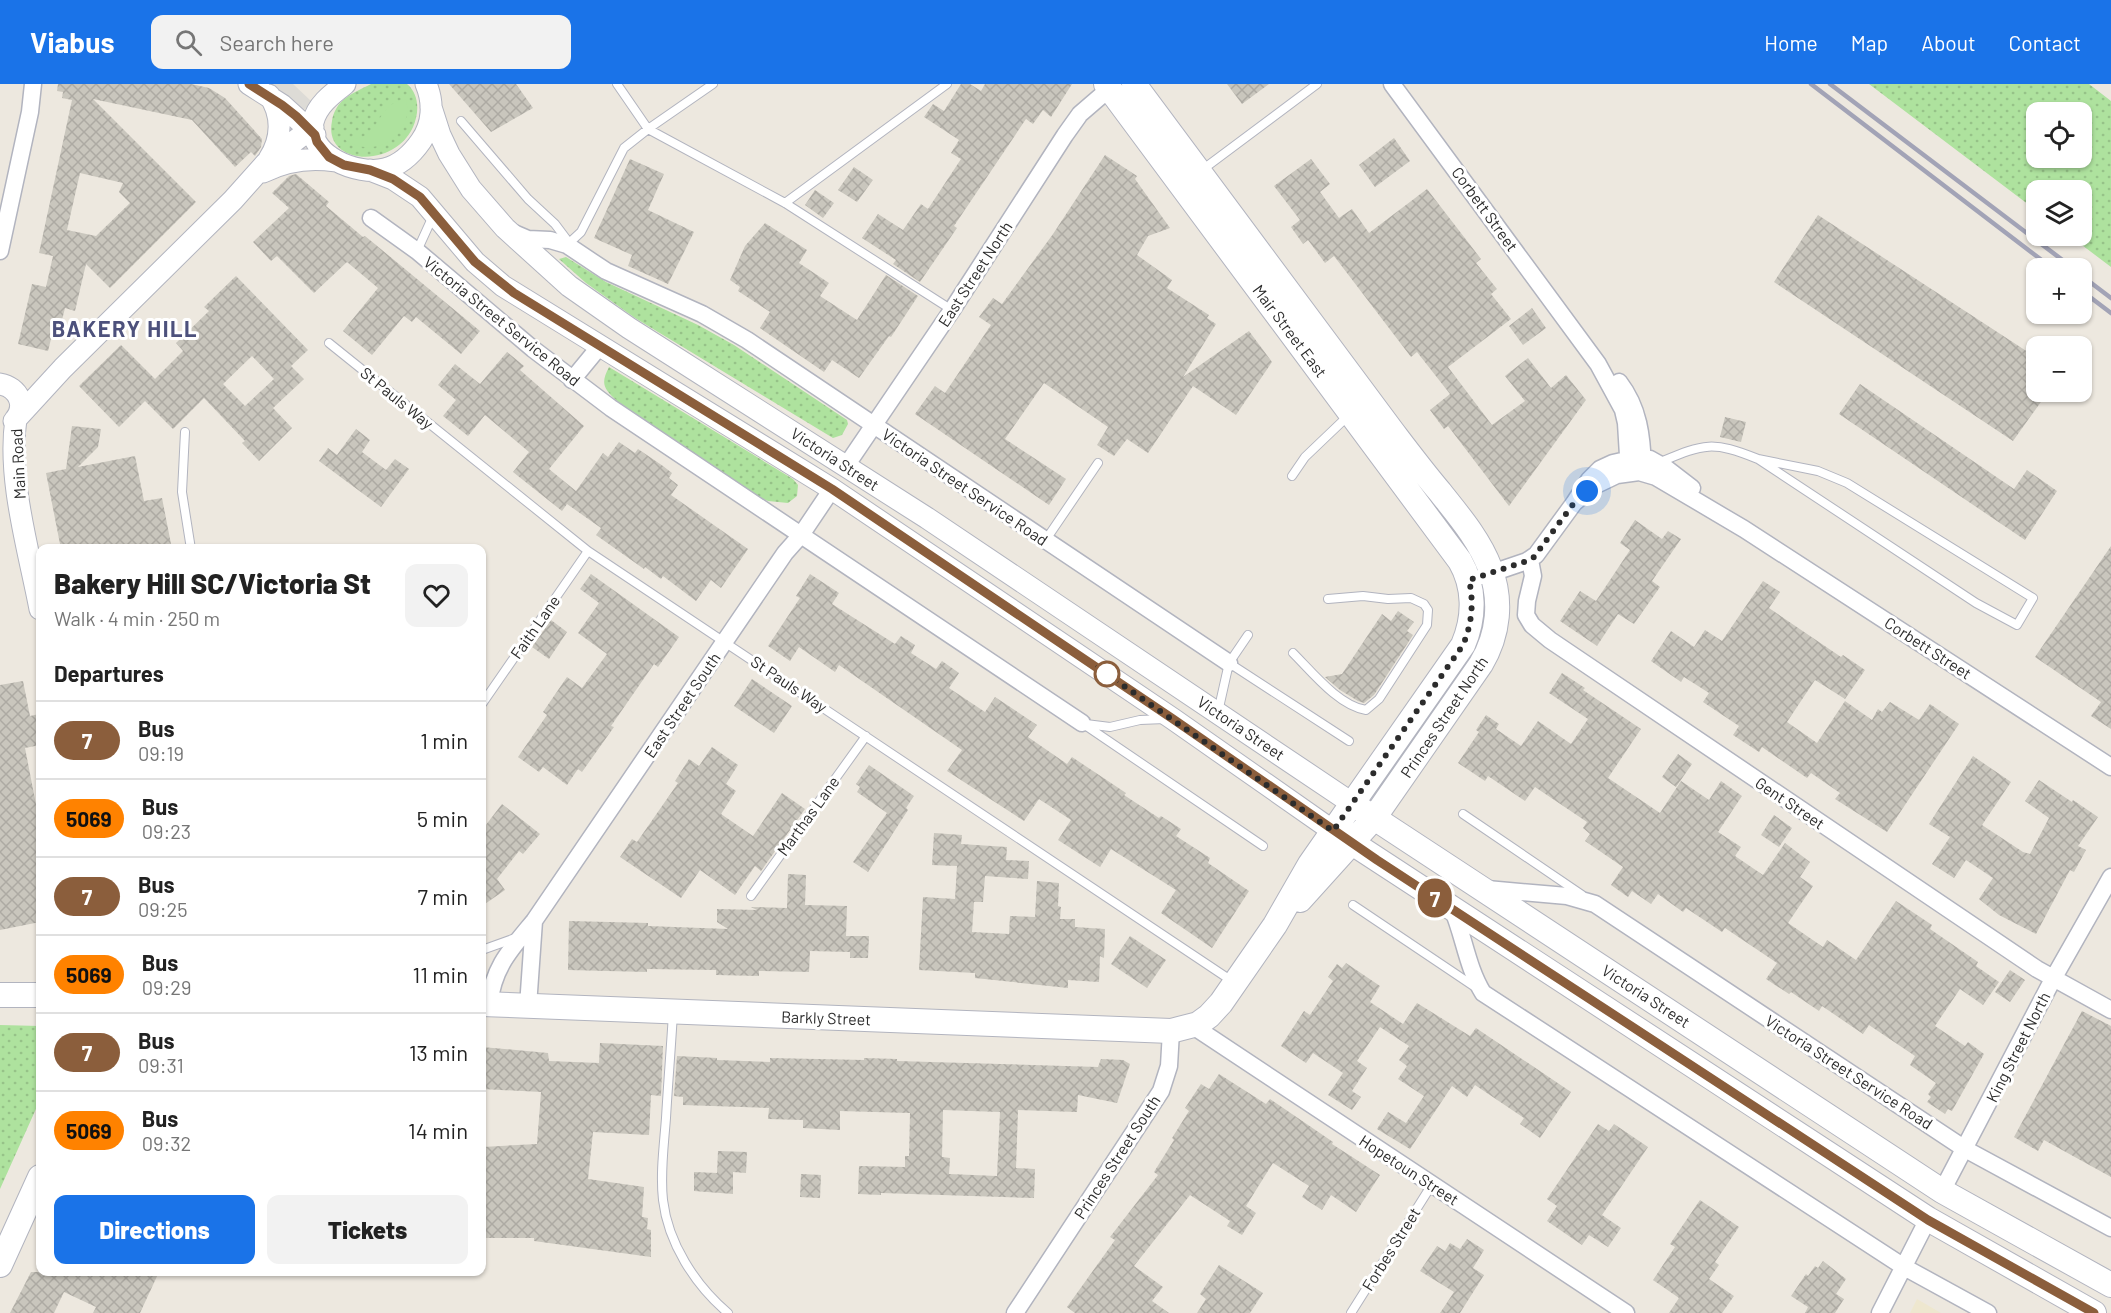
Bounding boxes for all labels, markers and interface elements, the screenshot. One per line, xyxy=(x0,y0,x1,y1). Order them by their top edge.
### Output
search box xyxy=(151,15,571,69)
text: Viabus xyxy=(30,25,115,59)
icon: search xyxy=(172,26,205,59)
text: Search here xyxy=(220,29,334,55)
text: Home xyxy=(1764,30,1818,55)
text: Map xyxy=(1851,30,1888,55)
text: About xyxy=(1921,30,1976,55)
text: Contact xyxy=(2009,30,2081,55)
map controls xyxy=(2026,102,2092,402)
button: locate xyxy=(2026,102,2092,168)
street label: Corbett Street xyxy=(1448,163,1522,255)
button: layers xyxy=(2026,180,2092,246)
street label: East Street North xyxy=(934,218,1016,330)
street label: Victoria Street Service Road xyxy=(420,252,584,390)
button: + xyxy=(2026,258,2092,324)
street label: Mair Street East xyxy=(1249,281,1331,381)
district label: BAKERY HILL xyxy=(52,315,198,341)
button: − xyxy=(2026,336,2092,402)
street label: St Pauls Way xyxy=(357,363,438,433)
street label: Victoria Street xyxy=(788,423,883,494)
street label: Victoria Street Service Road xyxy=(879,424,1052,549)
street label: Main Road xyxy=(6,428,29,500)
your location xyxy=(1572,476,1602,506)
button: heart xyxy=(405,564,468,627)
text: Bakery Hill SC/Victoria St xyxy=(54,566,371,600)
street label: Faith Lane xyxy=(506,591,563,662)
text: Walk · 4 min · 250 m xyxy=(54,606,220,630)
street label: Corbett Street xyxy=(1881,612,1975,683)
street label: East Street South xyxy=(639,649,724,761)
street label: St Pauls Way xyxy=(748,651,832,716)
street label: Princes Street North xyxy=(1396,652,1491,781)
text: Departures xyxy=(54,660,164,686)
unlabelled marker xyxy=(1094,661,1120,687)
street label: Victoria Street xyxy=(1194,691,1288,764)
text: Bus xyxy=(138,715,175,741)
text: 1 min xyxy=(420,727,468,753)
text: 7 xyxy=(82,728,92,753)
text: 09:19 xyxy=(138,741,184,765)
street label: Marthas Lane xyxy=(772,772,843,859)
street label: Gent Street xyxy=(1752,772,1829,833)
text: Bus xyxy=(142,793,178,819)
text: 5 min xyxy=(417,805,468,831)
text: 5069 xyxy=(66,806,112,831)
text: 09:23 xyxy=(142,819,191,843)
text: Bus xyxy=(138,871,175,897)
line badge: 7 xyxy=(1416,878,1454,918)
text: 7 min xyxy=(418,883,468,909)
text: 7 xyxy=(82,884,92,909)
text: 7 xyxy=(1430,886,1440,911)
text: 09:25 xyxy=(138,897,188,921)
text: Bus xyxy=(142,949,178,975)
street label: Victoria Street xyxy=(1599,960,1694,1031)
text: 11 min xyxy=(412,961,468,987)
text: 5069 xyxy=(66,962,112,987)
text: 09:29 xyxy=(142,975,191,999)
street label: King Street North xyxy=(1982,988,2054,1105)
street label: Barkly Street xyxy=(781,1006,871,1029)
street label: Victoria Street Service Road xyxy=(1762,1010,1936,1133)
text: Bus xyxy=(138,1027,175,1053)
text: 13 min xyxy=(409,1039,468,1065)
text: 7 xyxy=(82,1040,92,1065)
text: 09:31 xyxy=(138,1053,184,1077)
street label: Princes Street South xyxy=(1070,1091,1164,1222)
text: Bus xyxy=(142,1105,178,1131)
text: 14 min xyxy=(408,1117,468,1143)
text: 5069 xyxy=(66,1118,112,1143)
street label: Hopetoun Street xyxy=(1356,1130,1463,1209)
text: 09:32 xyxy=(142,1131,191,1155)
button: Directions xyxy=(54,1195,255,1264)
button: Tickets xyxy=(267,1195,468,1264)
street label: Forbes Street xyxy=(1357,1204,1424,1294)

